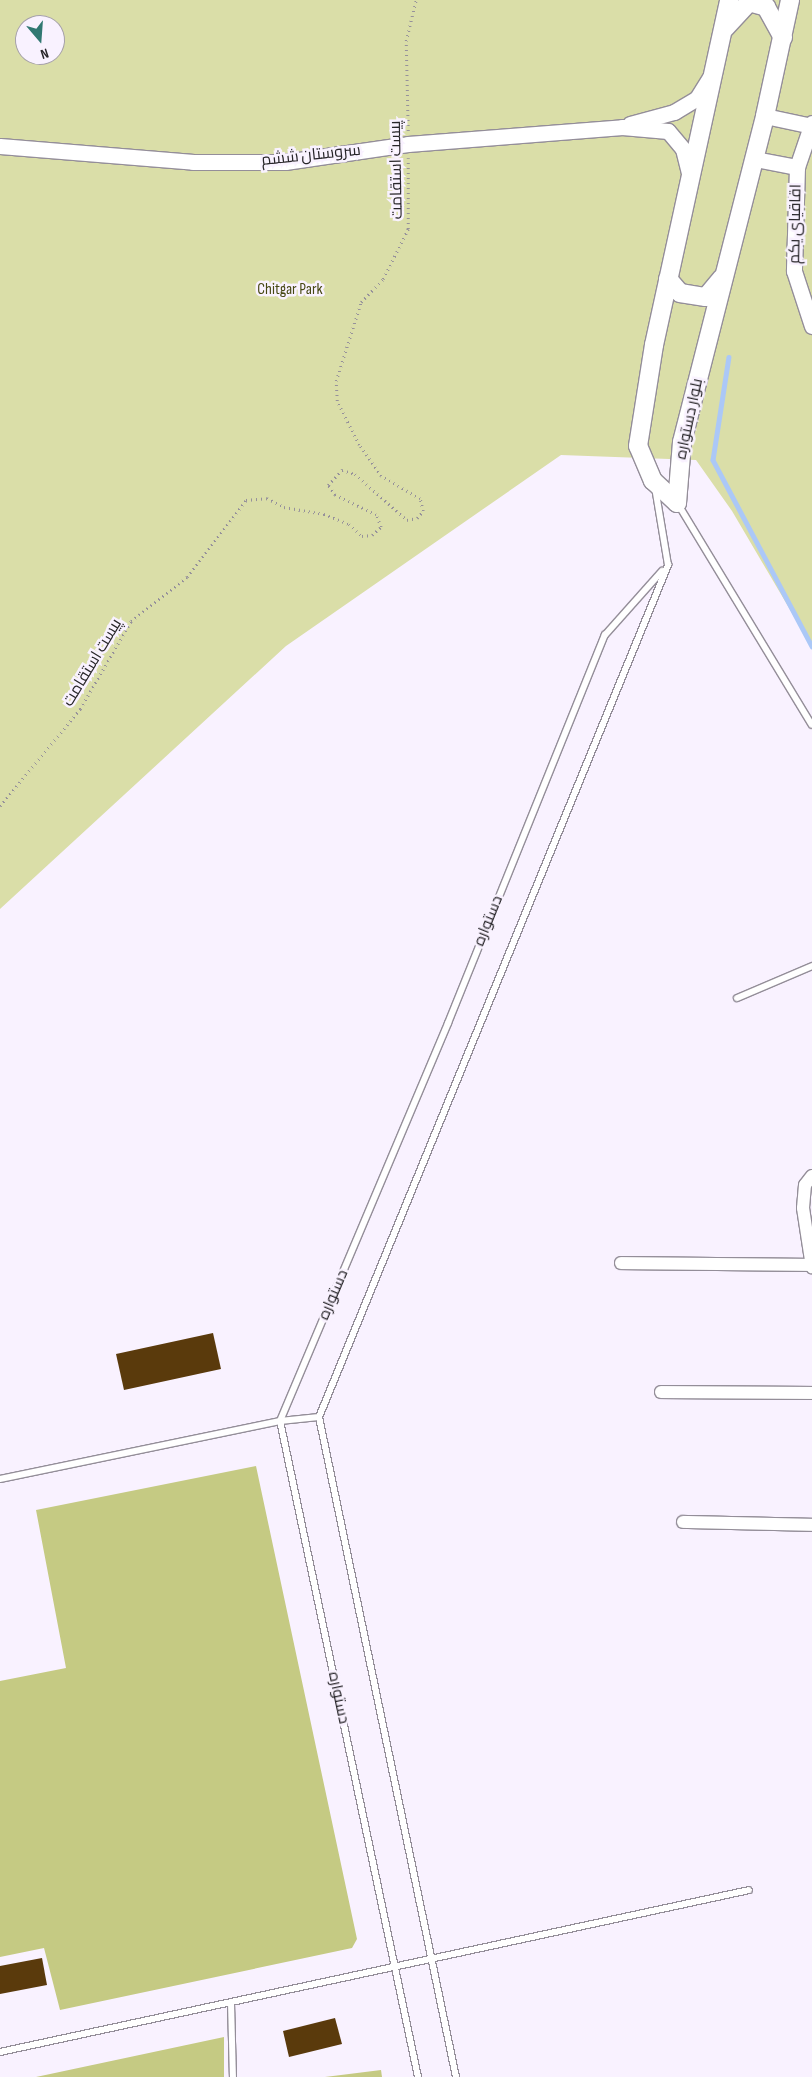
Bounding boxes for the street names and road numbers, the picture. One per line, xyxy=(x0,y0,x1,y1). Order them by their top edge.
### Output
street label: پیست استقامت xyxy=(387,120,407,220)
street label: سروستان ششم xyxy=(260,141,362,171)
street label: اقاقیای یکم xyxy=(786,184,806,264)
street label: بلوار دستواره xyxy=(672,377,708,461)
street label: پیست استقامت xyxy=(59,616,127,710)
street label: دستواره xyxy=(470,893,508,949)
street label: دستواره xyxy=(315,1267,353,1323)
street label: دستواره xyxy=(323,1670,353,1726)

